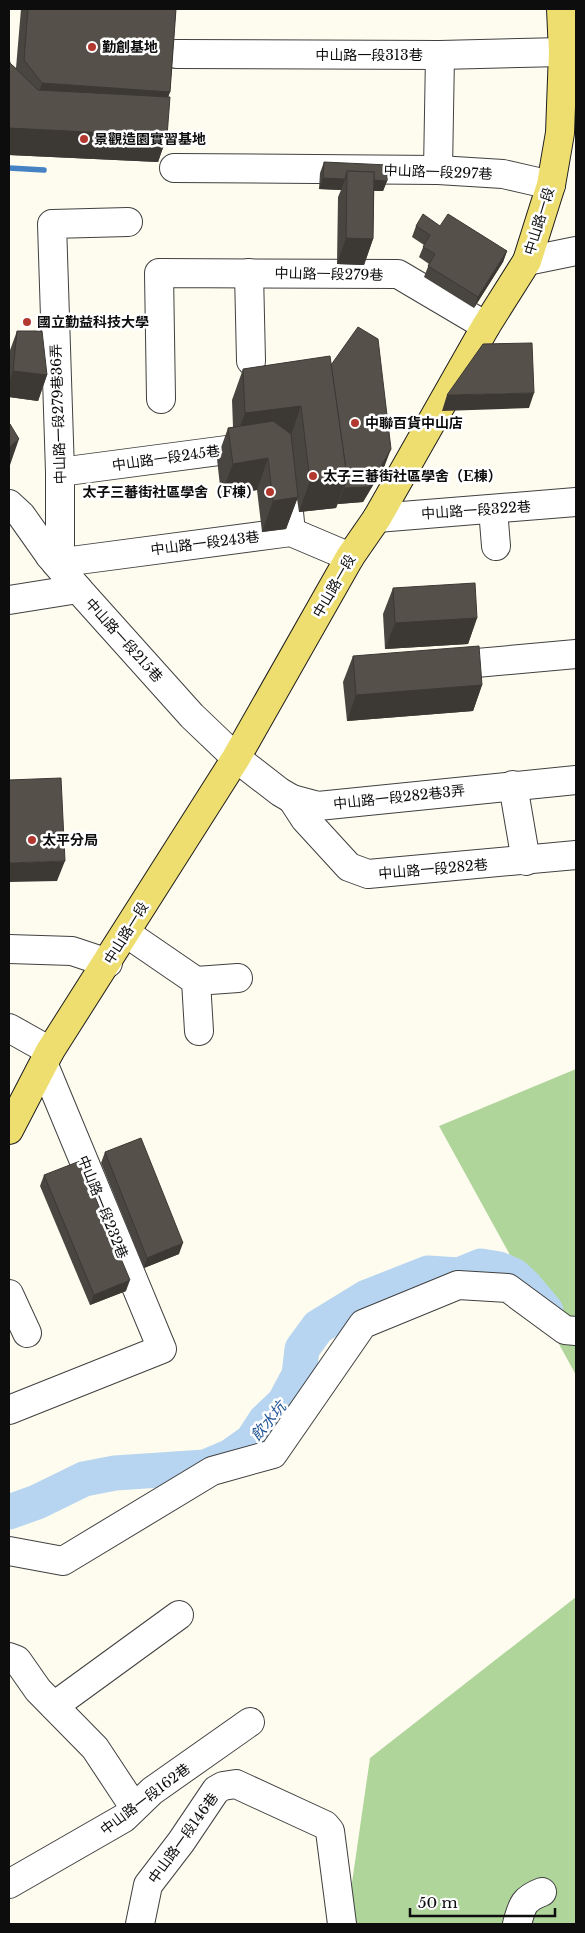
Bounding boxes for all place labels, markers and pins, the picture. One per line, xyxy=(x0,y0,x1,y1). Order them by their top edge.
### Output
place label: 勤創基地 xyxy=(102,38,158,56)
marker: 勤創基地 xyxy=(86,41,98,53)
place label: 景觀造園實習基地 xyxy=(94,130,206,148)
marker: 景觀造園實習基地 xyxy=(78,133,90,145)
place label: 國立勤益科技大學 xyxy=(37,313,149,331)
marker: 國立勤益科技大學 xyxy=(21,316,33,328)
place label: 中聯百貨中山店 xyxy=(365,414,463,432)
marker: 中聯百貨中山店 xyxy=(349,417,361,429)
place label: 太子三蕃街社區學舍（E棟） xyxy=(323,467,502,485)
marker: 太子三蕃街社區學舍（E棟） xyxy=(307,470,319,482)
place label: 太子三蕃街社區學舍（F棟） xyxy=(82,483,260,501)
marker: 太子三蕃街社區學舍（F棟） xyxy=(264,486,276,498)
place label: 太平分局 xyxy=(42,831,98,849)
marker: 太平分局 xyxy=(26,834,38,846)

